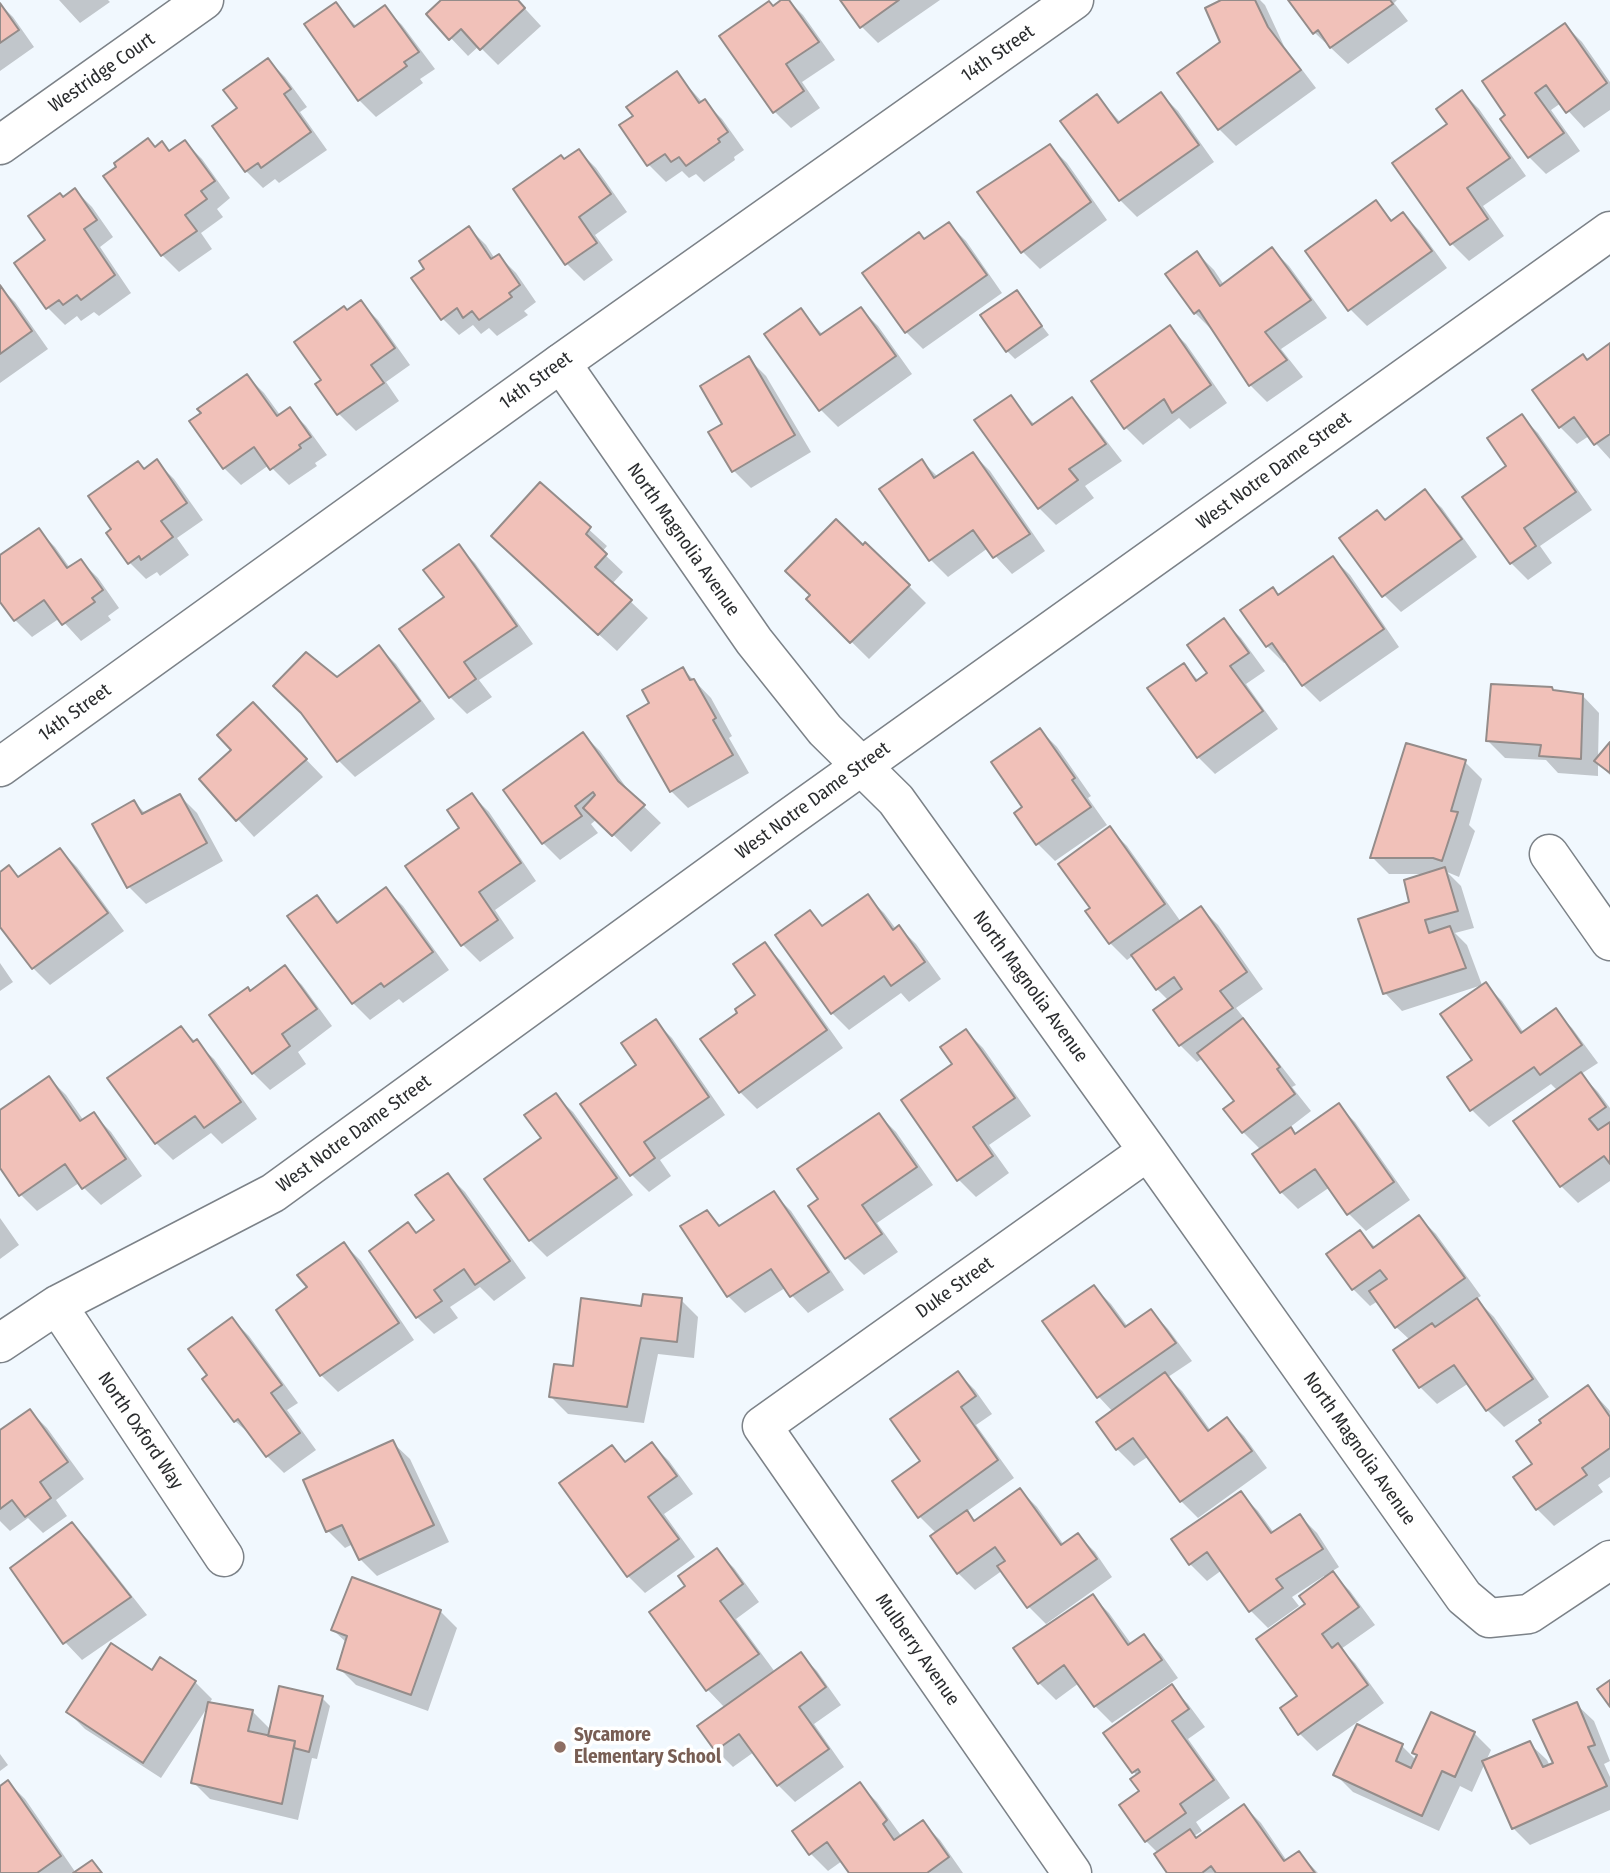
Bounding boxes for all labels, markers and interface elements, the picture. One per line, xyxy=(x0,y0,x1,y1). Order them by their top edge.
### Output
street label: 14th Street xyxy=(957,21,1039,87)
street label: Westridge Court xyxy=(45,28,159,118)
street label: 14th Street xyxy=(495,347,577,415)
street label: West Notre Dame Street xyxy=(1192,407,1356,535)
street label: North Magnolia Avenue xyxy=(622,459,744,621)
street label: 14th Street xyxy=(34,679,116,747)
street label: West Notre Dame Street xyxy=(731,737,895,865)
street label: North Magnolia Avenue xyxy=(968,907,1092,1067)
street label: West Notre Dame Street xyxy=(272,1070,436,1198)
street label: Duke Street xyxy=(912,1252,998,1324)
street label: North Oxford Way xyxy=(92,1368,188,1494)
street label: North Magnolia Avenue xyxy=(1298,1368,1420,1530)
street label: Mulberry Avenue xyxy=(870,1590,964,1710)
place label: Sycamore Elementary School xyxy=(574,1725,721,1769)
marker: Sycamore Elementary School xyxy=(552,1739,568,1755)

